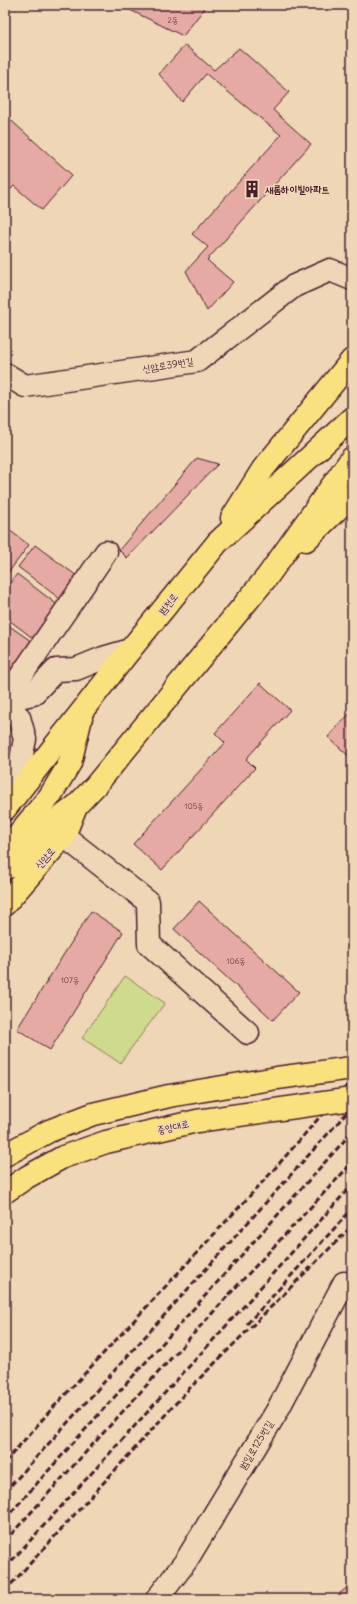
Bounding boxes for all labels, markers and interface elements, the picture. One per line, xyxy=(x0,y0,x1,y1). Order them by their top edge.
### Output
house number: 2동 xyxy=(168,15,178,25)
building icon: 새롬하이빌아파트 xyxy=(242,179,262,199)
place label: 새롬하이빌아파트 xyxy=(265,183,329,196)
street label: 신암로39번길 xyxy=(141,355,195,375)
street label: 범천로 xyxy=(155,591,181,617)
house number: 105동 xyxy=(184,801,204,811)
street label: 신암로 xyxy=(32,845,58,871)
house number: 106동 xyxy=(226,956,246,966)
house number: 107동 xyxy=(61,975,79,985)
street label: 중앙대로 xyxy=(156,1117,190,1137)
street label: 범일로125번길 xyxy=(236,1418,276,1472)

